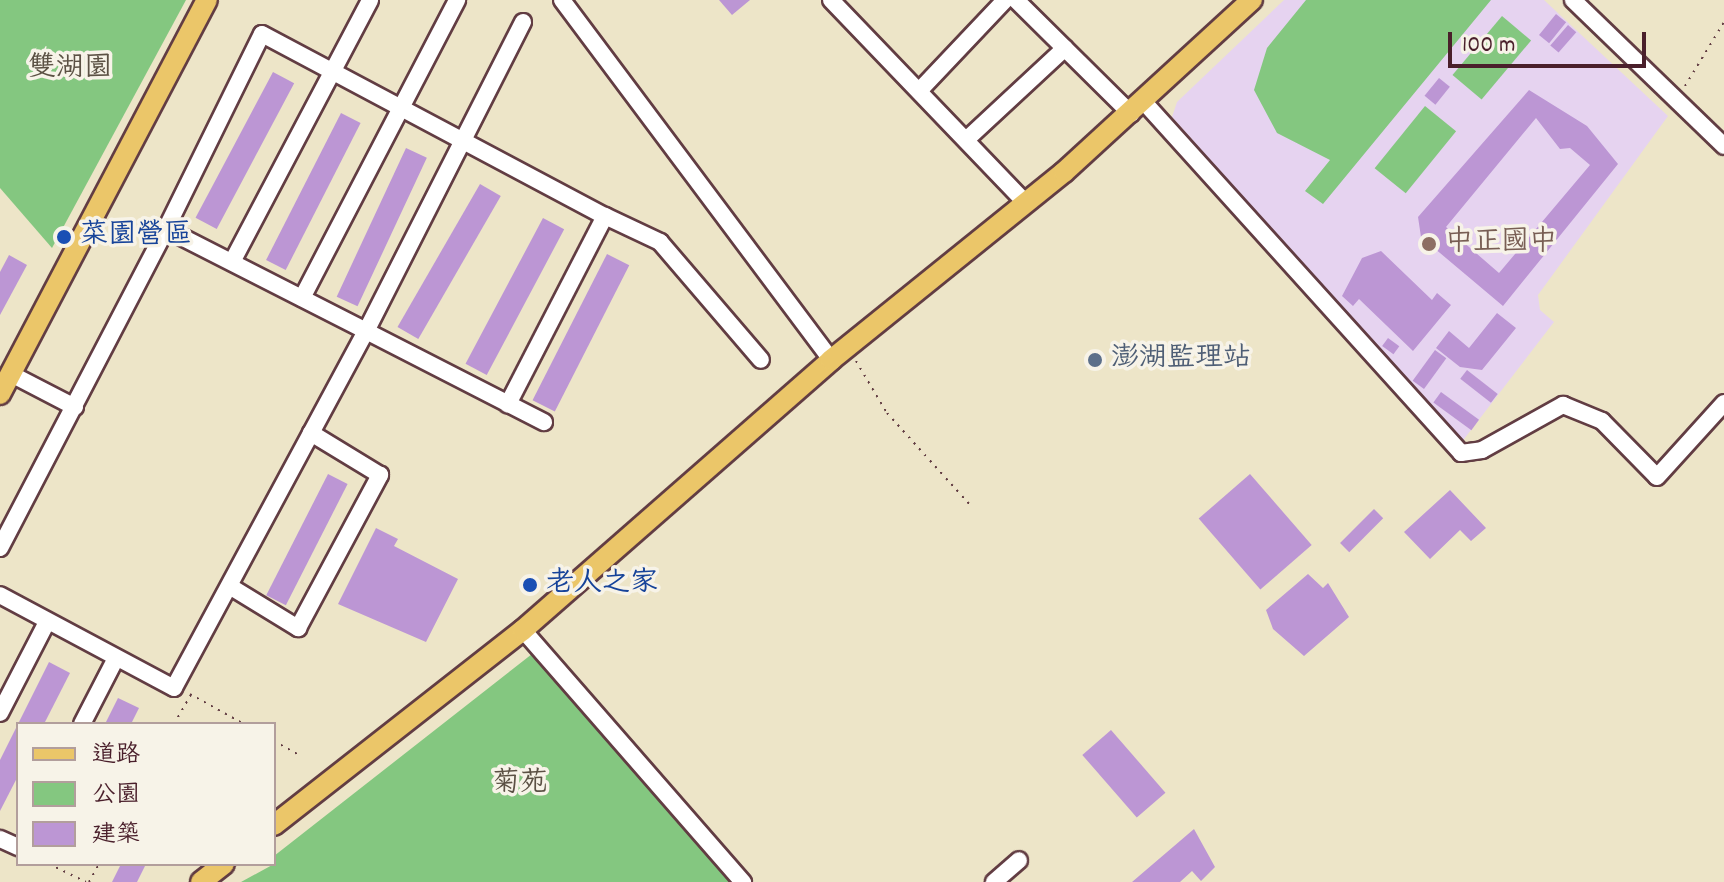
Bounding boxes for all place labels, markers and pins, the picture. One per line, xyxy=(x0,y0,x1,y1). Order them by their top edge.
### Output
place label: 菜園營區 xyxy=(80,220,192,254)
place label: 中正國中 xyxy=(1445,227,1557,261)
marker: 菜園營區 xyxy=(55,228,73,246)
marker: 中正國中 xyxy=(1420,235,1438,253)
place label: 澎湖監理站 xyxy=(1111,343,1251,377)
marker: 澎湖監理站 xyxy=(1086,351,1104,369)
place label: 老人之家 xyxy=(546,568,658,602)
marker: 老人之家 xyxy=(521,576,539,594)

